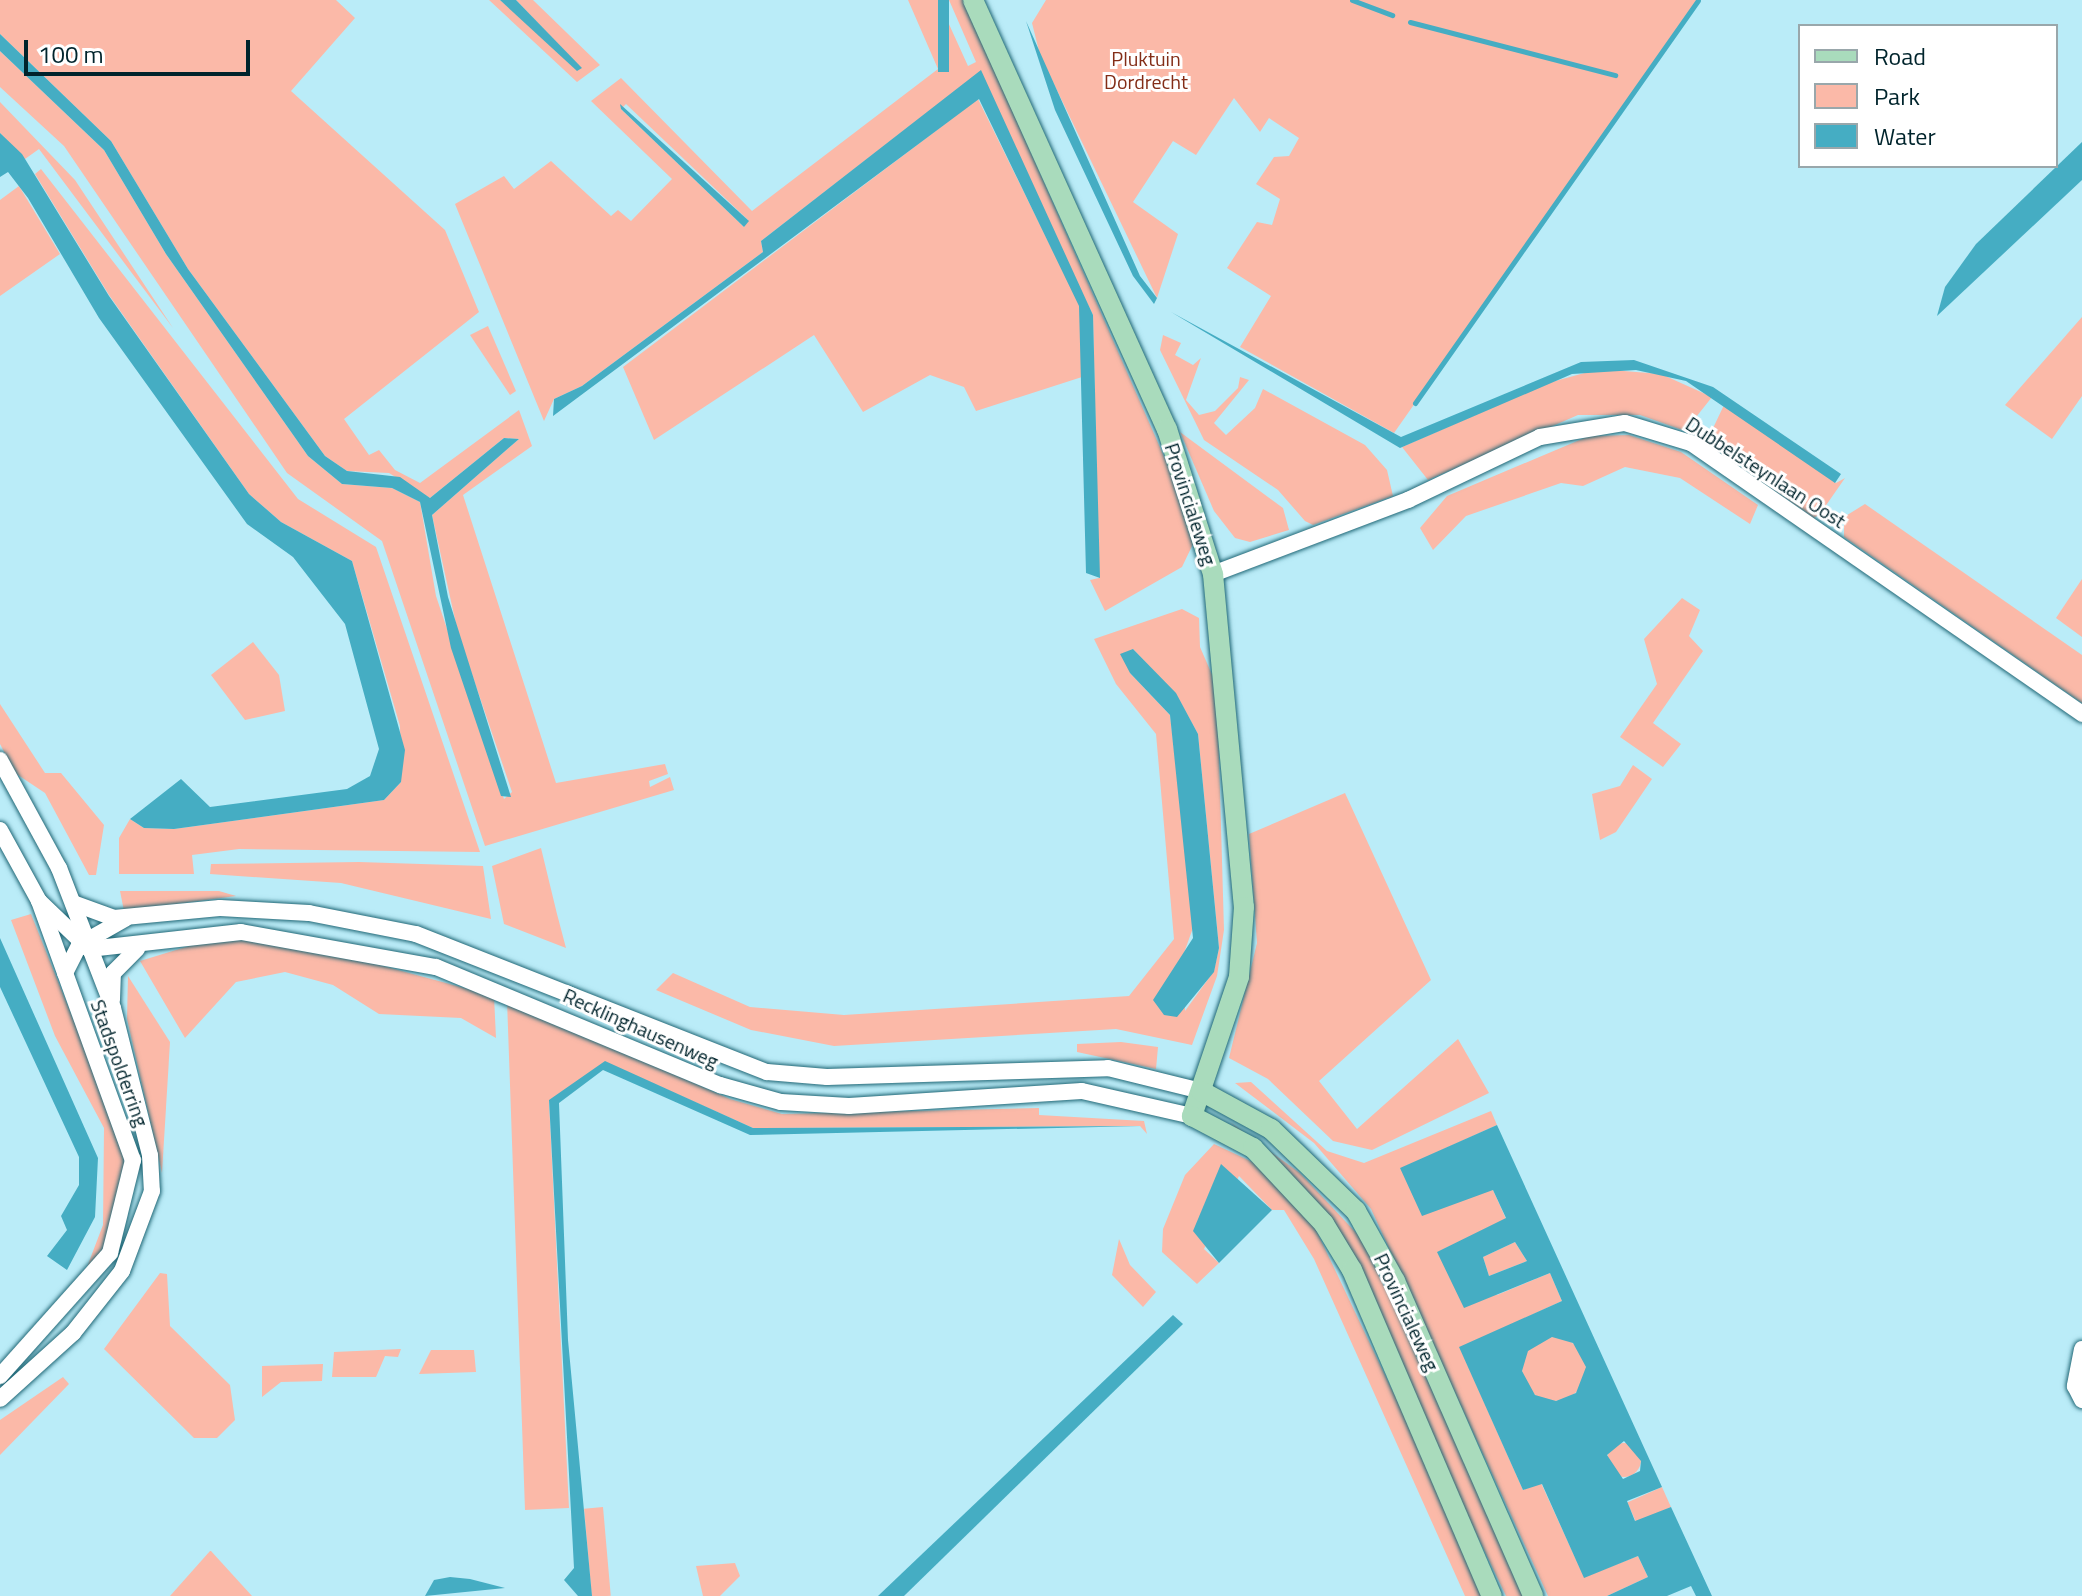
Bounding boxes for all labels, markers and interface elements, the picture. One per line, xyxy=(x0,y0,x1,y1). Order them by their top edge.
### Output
scale bar xyxy=(28,24,254,74)
legend xyxy=(1798,24,2058,168)
text: 100 m xyxy=(38,36,104,72)
text: Road xyxy=(1874,38,1926,74)
park label: Pluktuin Dordrecht xyxy=(1104,46,1188,93)
text: Park xyxy=(1874,78,1920,114)
text: Water xyxy=(1874,118,1936,154)
street label: Dubbelsteynlaan Oost xyxy=(1682,411,1850,533)
street label: Provincialeweg xyxy=(1160,440,1222,568)
street label: Recklinghausenweg xyxy=(560,983,722,1073)
street label: Stadspolderring xyxy=(86,996,154,1130)
street label: Provincialeweg xyxy=(1369,1249,1445,1375)

